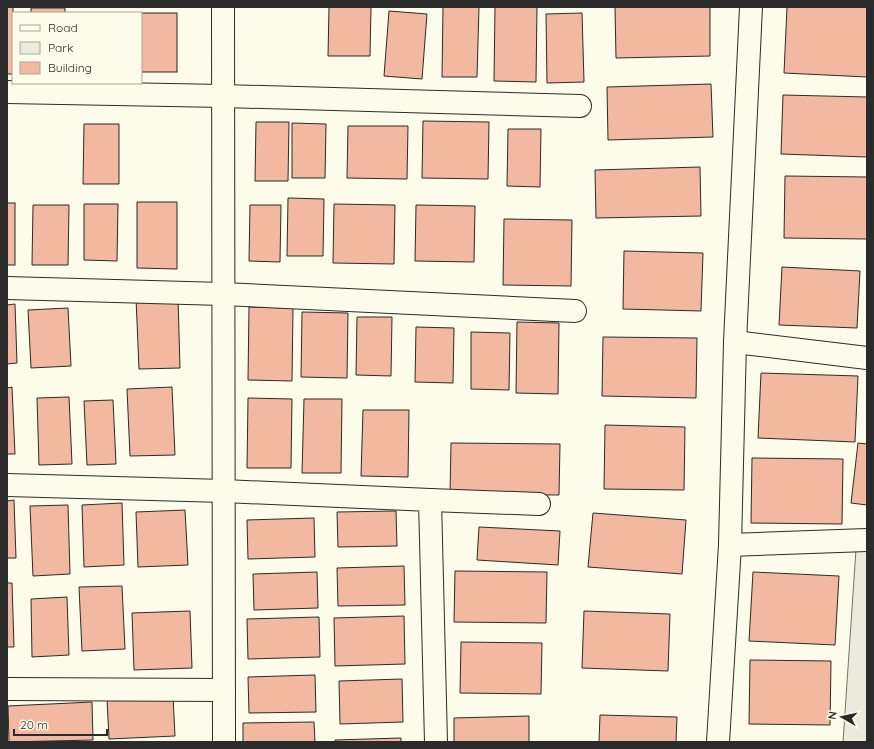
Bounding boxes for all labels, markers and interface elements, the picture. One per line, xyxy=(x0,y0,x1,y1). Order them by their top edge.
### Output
legend xyxy=(12,12,142,84)
text: Road xyxy=(48,20,78,35)
text: Park xyxy=(48,40,73,55)
text: Building xyxy=(48,60,92,75)
north arrow xyxy=(822,697,862,737)
text: N xyxy=(825,710,840,721)
scale bar xyxy=(14,711,107,737)
text: 20 m xyxy=(20,717,48,732)

